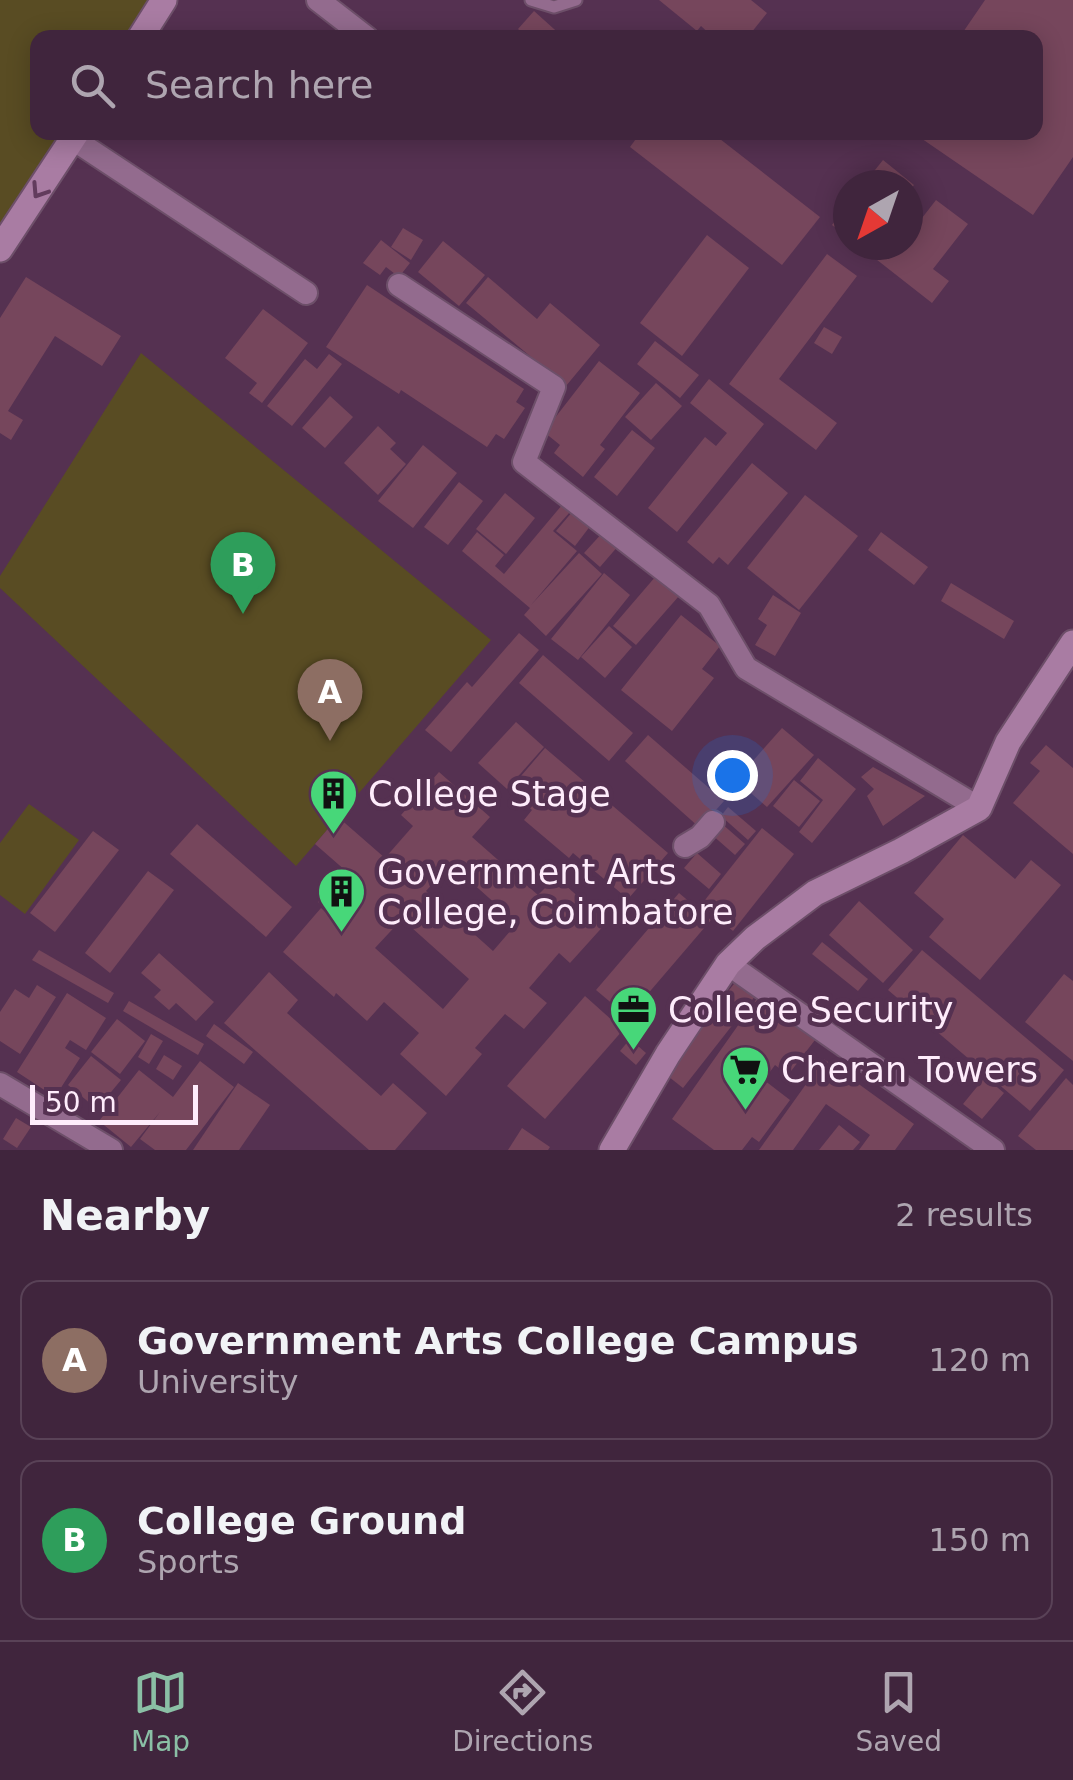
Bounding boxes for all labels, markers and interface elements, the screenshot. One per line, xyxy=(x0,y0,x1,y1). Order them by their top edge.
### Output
search box xyxy=(30,30,1043,140)
icon: search xyxy=(65,58,120,113)
text: Search here xyxy=(145,63,373,107)
north arrow xyxy=(833,170,923,260)
one-way arrow xyxy=(32,180,51,198)
pin: B xyxy=(210,532,276,614)
pin: A xyxy=(298,658,362,741)
your location xyxy=(707,750,758,801)
building icon: College Stage xyxy=(307,768,359,836)
place label: College Stage xyxy=(368,774,611,814)
place label: Government Arts College, Coimbatore xyxy=(377,852,733,932)
building icon: Government Arts College, Coimbatore xyxy=(316,866,368,934)
office icon: College Security xyxy=(607,984,659,1052)
place label: College Security xyxy=(668,990,953,1030)
supermarket icon: Cheran Towers xyxy=(720,1044,772,1112)
place label: Cheran Towers xyxy=(781,1050,1038,1090)
scale bar xyxy=(30,1080,198,1124)
text: 50 m xyxy=(45,1086,117,1119)
text: Nearby xyxy=(40,1191,210,1240)
text: 2 results xyxy=(895,1196,1033,1234)
text: Government Arts College Campus xyxy=(137,1319,859,1363)
text: A xyxy=(62,1341,87,1379)
text: 120 m xyxy=(929,1341,1031,1379)
text: University xyxy=(137,1363,298,1401)
text: College Ground xyxy=(137,1499,466,1543)
text: B xyxy=(62,1521,87,1559)
text: 150 m xyxy=(929,1521,1031,1559)
text: Sports xyxy=(137,1543,240,1581)
tab: Map xyxy=(131,1665,190,1758)
tab: Directions xyxy=(452,1665,593,1758)
tab: Saved xyxy=(855,1665,942,1758)

